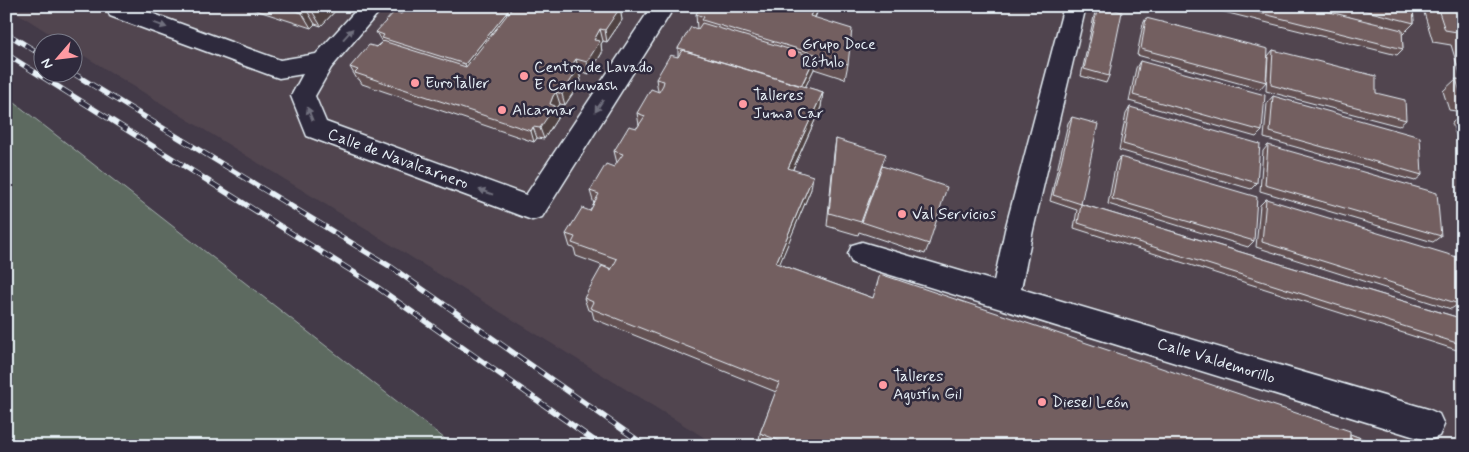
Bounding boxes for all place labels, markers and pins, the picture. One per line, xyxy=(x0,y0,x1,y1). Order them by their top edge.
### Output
place label: Grupo Doce Rótulo xyxy=(802,34,876,73)
marker: Grupo Doce Rótulo xyxy=(786,47,798,59)
place label: Centro de Lavado E Carluwash xyxy=(534,57,653,96)
marker: Centro de Lavado E Carluwash xyxy=(518,70,530,82)
place label: EuroTaller xyxy=(425,73,490,94)
marker: EuroTaller xyxy=(409,77,421,89)
place label: Talleres Juma Car xyxy=(753,85,824,124)
marker: Talleres Juma Car xyxy=(737,98,749,110)
place label: Alcamar xyxy=(512,100,576,121)
marker: Alcamar xyxy=(496,104,508,116)
place label: Val Servicios xyxy=(912,204,996,225)
marker: Val Servicios xyxy=(896,208,908,220)
place label: Talleres Agustín Gil xyxy=(893,366,962,405)
marker: Talleres Agustín Gil xyxy=(877,379,889,391)
place label: Diesel León xyxy=(1052,392,1129,413)
marker: Diesel León xyxy=(1036,396,1048,408)

